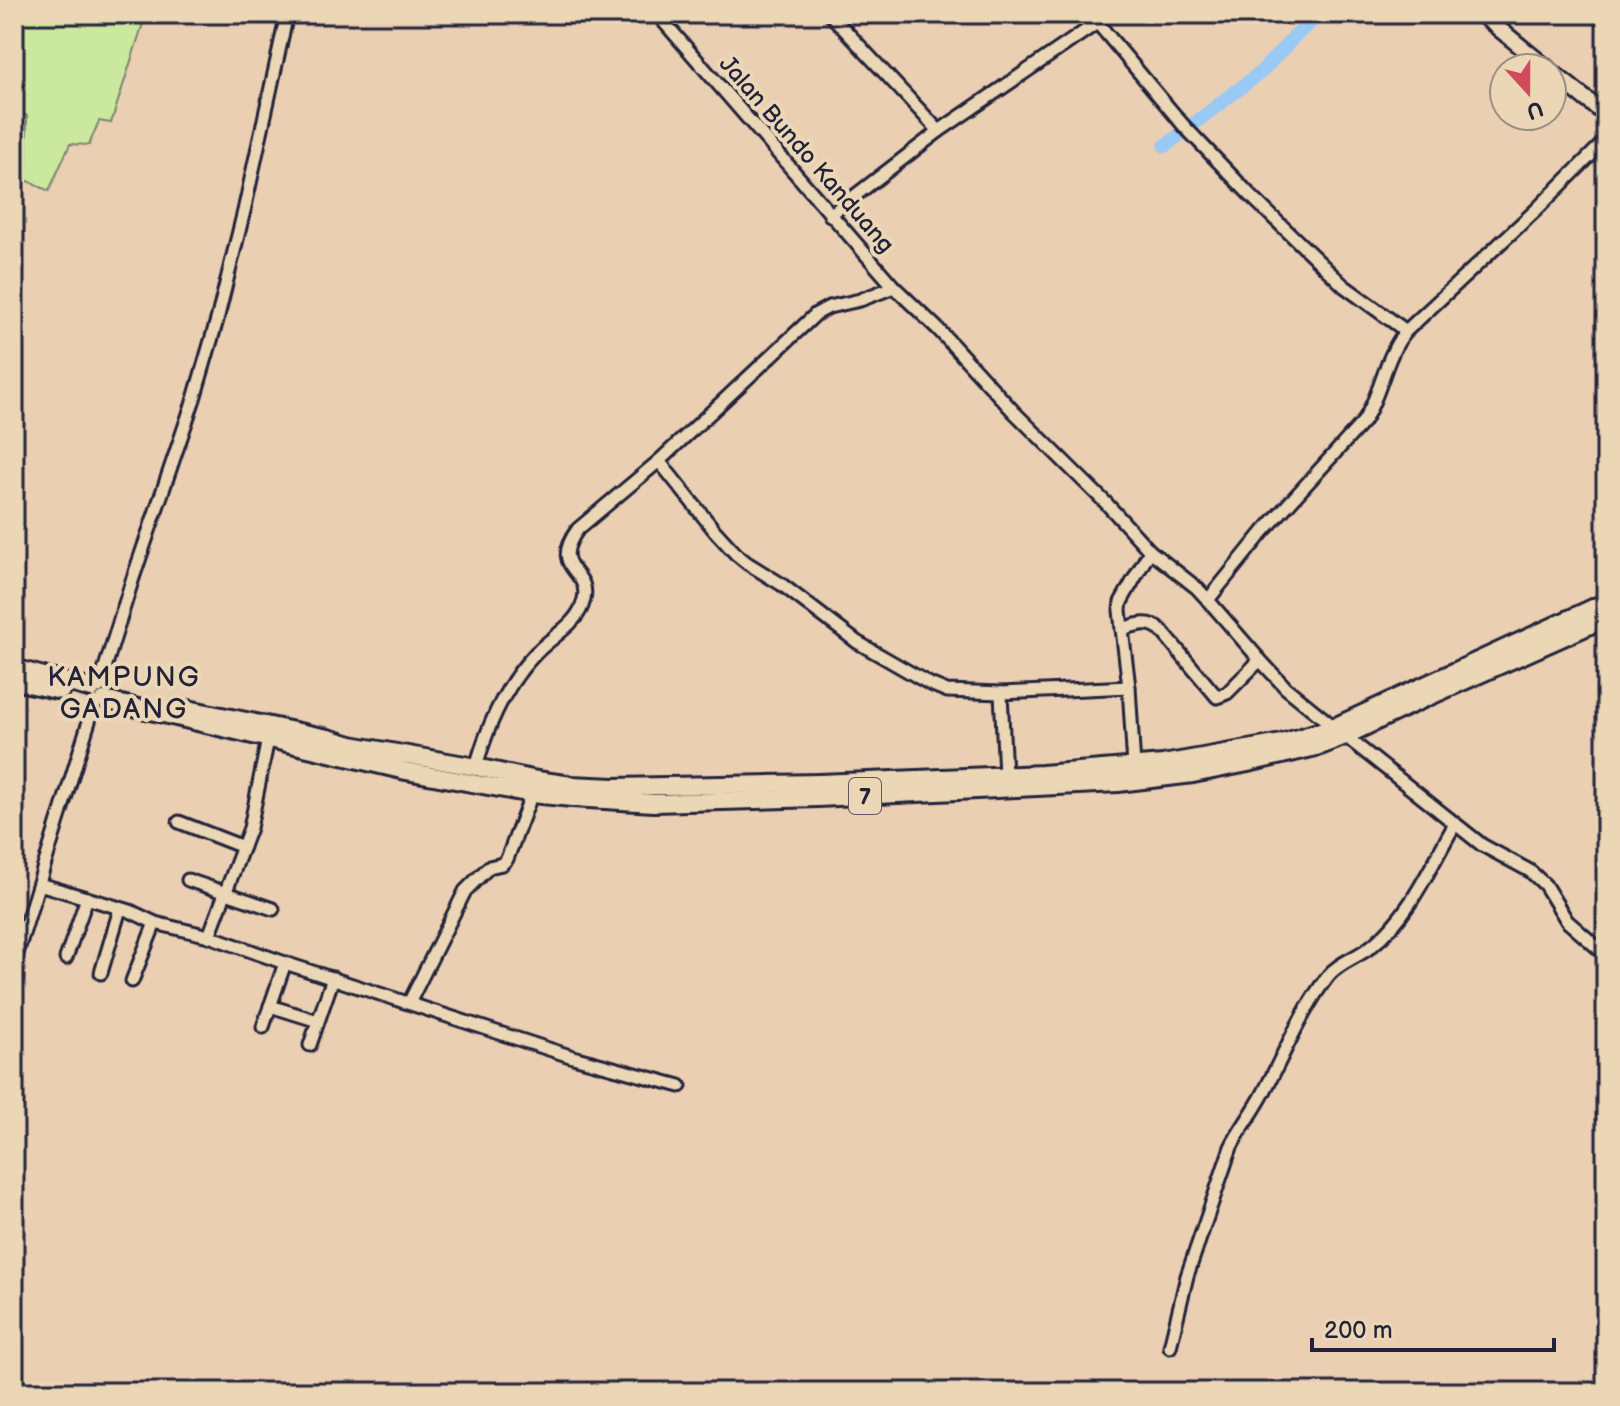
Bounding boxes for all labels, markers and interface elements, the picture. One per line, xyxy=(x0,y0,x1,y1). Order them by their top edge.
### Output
street label: Jalan Bundo Kanduang xyxy=(713,50,900,259)
north arrow xyxy=(1488,52,1568,132)
text: U xyxy=(1522,94,1547,125)
district label: KAMPUNG GADANG xyxy=(47,661,201,726)
road number: 7 xyxy=(849,778,881,814)
scale bar xyxy=(1312,1302,1554,1352)
text: 200 m xyxy=(1324,1316,1393,1345)

